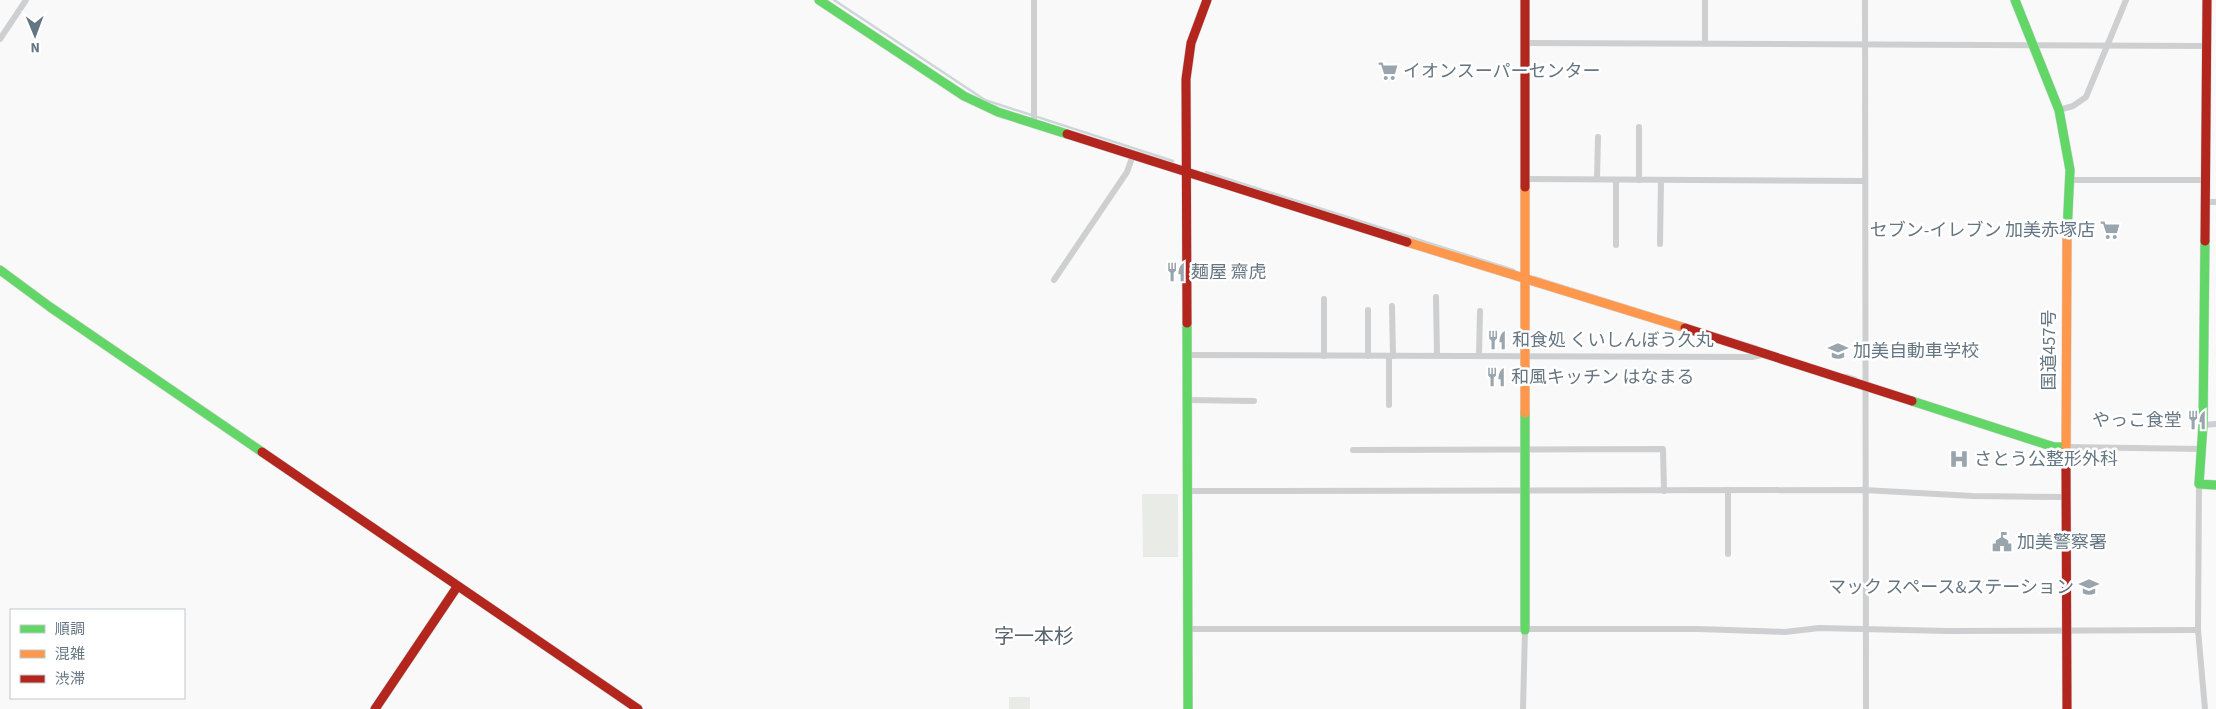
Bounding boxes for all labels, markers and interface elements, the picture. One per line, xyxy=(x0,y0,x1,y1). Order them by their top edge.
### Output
north arrow xyxy=(10,10,60,60)
text: N xyxy=(30,37,40,57)
place label: イオンスーパーセンター xyxy=(1403,59,1600,84)
supermarket icon: イオンスーパーセンター xyxy=(1377,60,1399,82)
place label: セブン-イレブン 加美赤塚店 xyxy=(1870,218,2095,243)
supermarket icon: セブン-イレブン 加美赤塚店 xyxy=(2099,219,2121,241)
place label: 麺屋 齋虎 xyxy=(1191,260,1267,285)
restaurant icon: 麺屋 齋虎 xyxy=(1165,261,1187,283)
street label: 国道457号 xyxy=(2037,310,2062,390)
place label: 和食処 くいしんぼう久丸 xyxy=(1512,328,1714,353)
restaurant icon: 和食処 くいしんぼう久丸 xyxy=(1486,329,1508,351)
place label: 加美自動車学校 xyxy=(1853,339,1979,364)
school or university icon: 加美自動車学校 xyxy=(1827,340,1849,362)
place label: 和風キッチン はなまる xyxy=(1511,365,1695,390)
restaurant icon: 和風キッチン はなまる xyxy=(1485,366,1507,388)
place label: やっこ食堂 xyxy=(2092,408,2182,433)
restaurant icon: やっこ食堂 xyxy=(2186,409,2208,431)
place label: さとう公整形外科 xyxy=(1974,447,2118,472)
hospital icon: さとう公整形外科 xyxy=(1948,448,1970,470)
place label: 加美警察署 xyxy=(2017,530,2107,555)
public building icon: 加美警察署 xyxy=(1991,531,2013,553)
place label: マック スペース&ステーション xyxy=(1828,575,2074,600)
school or university icon: マック スペース&ステーション xyxy=(2078,576,2100,598)
legend xyxy=(10,609,185,699)
text: 順調 xyxy=(55,619,85,640)
district label: 字一本杉 xyxy=(994,623,1074,651)
text: 混雑 xyxy=(55,644,85,665)
text: 渋滞 xyxy=(55,669,85,690)

